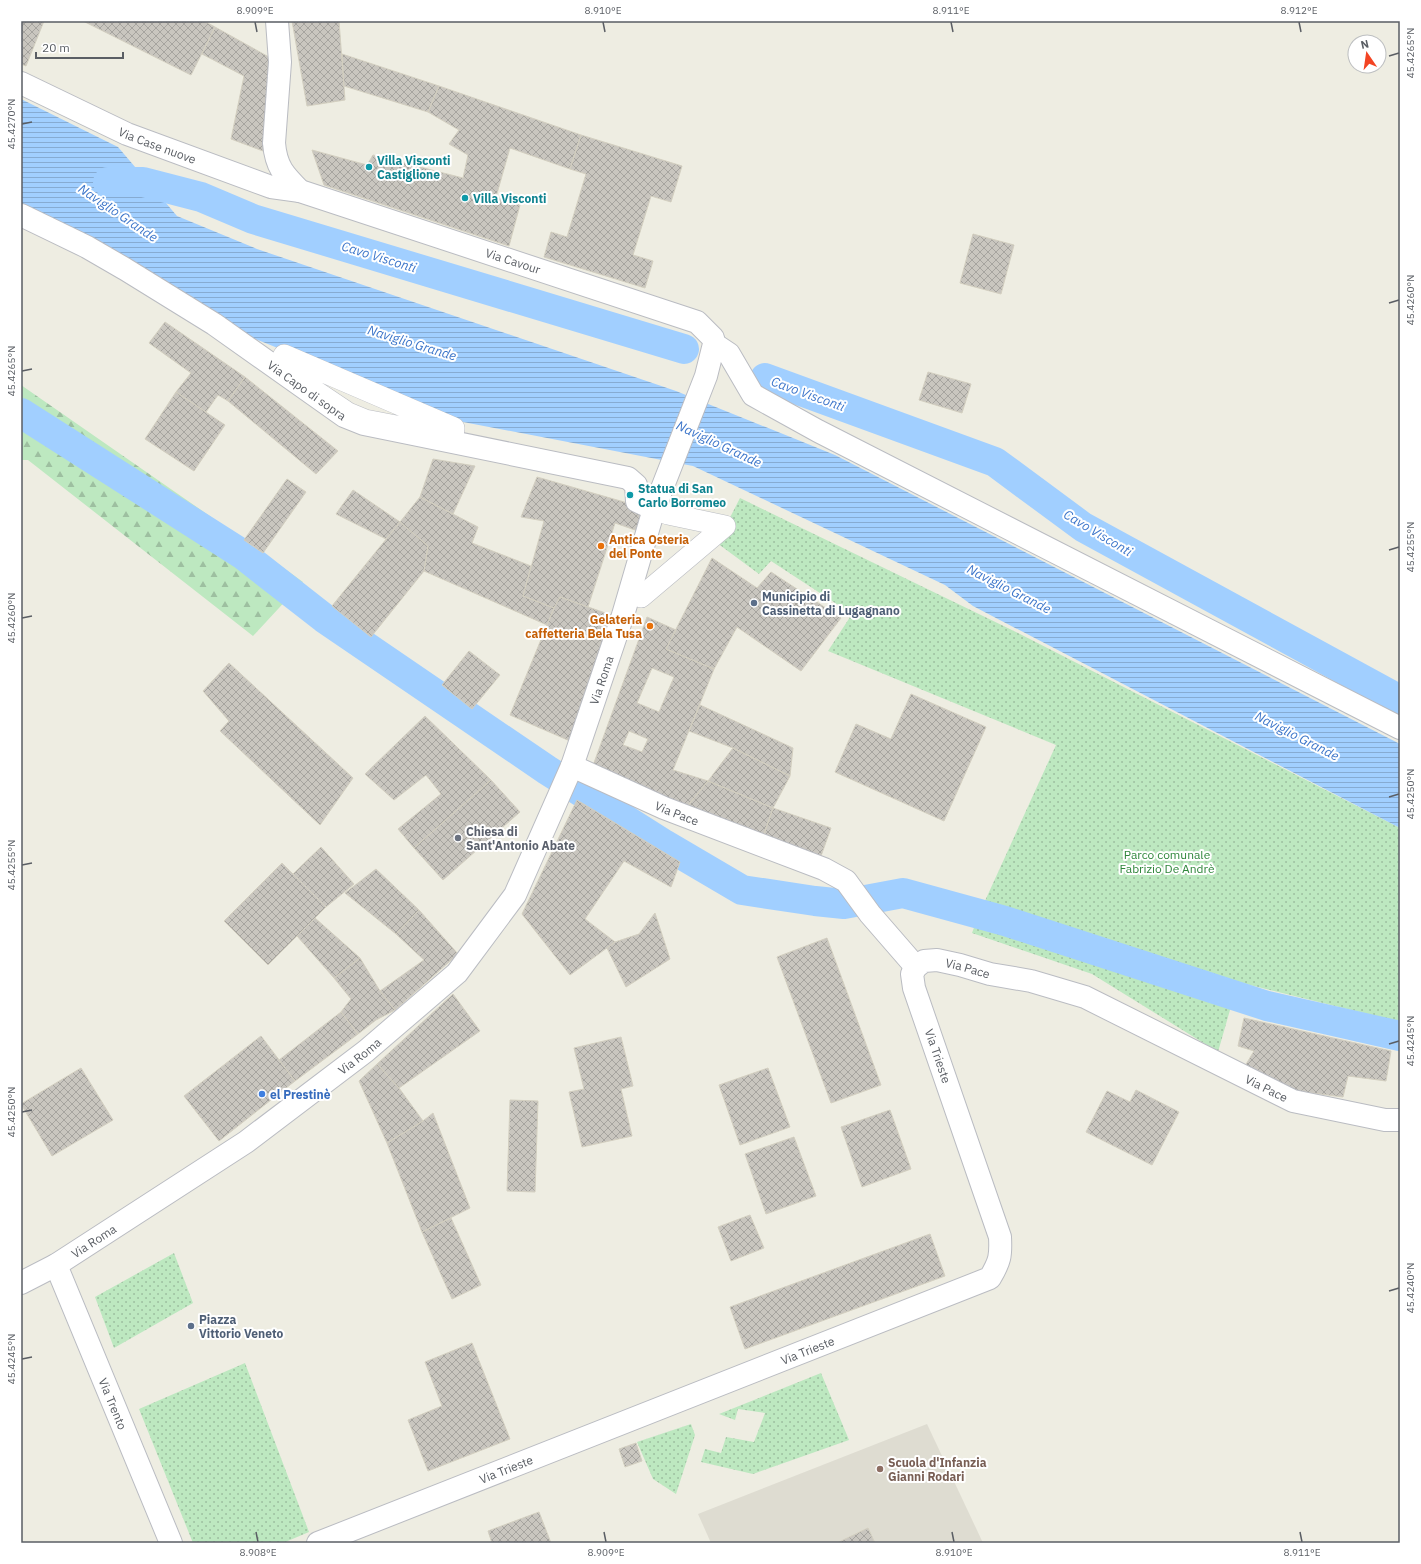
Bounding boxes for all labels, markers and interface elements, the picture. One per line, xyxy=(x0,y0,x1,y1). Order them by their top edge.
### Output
text: 8.909°E xyxy=(236,4,274,17)
text: 8.910°E xyxy=(584,4,622,17)
text: 8.911°E xyxy=(932,4,970,17)
text: 8.912°E xyxy=(1280,4,1318,17)
text: 45.4265°N xyxy=(1404,28,1417,78)
scale bar xyxy=(36,34,123,60)
north arrow xyxy=(1347,34,1387,74)
text: N xyxy=(1359,37,1370,52)
text: 20 m xyxy=(42,40,70,55)
text: 45.4270°N xyxy=(5,99,18,149)
street label: Via Case nuove xyxy=(116,124,199,166)
place label: Villa Visconti Castiglione xyxy=(377,153,450,182)
marker: Villa Visconti Castiglione xyxy=(364,162,374,172)
water label: Naviglio Grande xyxy=(75,180,161,246)
place label: Villa Visconti xyxy=(473,191,546,206)
marker: Villa Visconti xyxy=(460,193,470,203)
water label: Cavo Visconti xyxy=(340,238,419,277)
street label: Via Cavour xyxy=(484,245,543,277)
text: 45.4260°N xyxy=(1404,275,1417,325)
water label: Naviglio Grande xyxy=(365,321,459,365)
text: 45.4265°N xyxy=(5,346,18,396)
street label: Via Capo di sopra xyxy=(265,357,350,423)
water label: Cavo Visconti xyxy=(769,373,848,415)
water label: Naviglio Grande xyxy=(674,417,765,471)
place label: Statua di San Carlo Borromeo xyxy=(638,481,726,510)
marker: Statua di San Carlo Borromeo xyxy=(625,490,635,500)
water label: Cavo Visconti xyxy=(1061,506,1136,560)
text: 45.4255°N xyxy=(1404,522,1417,572)
place label: Antica Osteria del Ponte xyxy=(609,532,689,561)
marker: Antica Osteria del Ponte xyxy=(596,541,606,551)
water label: Naviglio Grande xyxy=(964,561,1054,618)
place label: Municipio di Cassinetta di Lugagnano xyxy=(762,589,900,618)
text: 45.4260°N xyxy=(5,593,18,643)
marker: Municipio di Cassinetta di Lugagnano xyxy=(749,598,759,608)
place label: Gelateria caffetteria Bela Tusa xyxy=(525,612,642,641)
marker: Gelateria caffetteria Bela Tusa xyxy=(645,621,655,631)
street label: Via Roma xyxy=(586,653,616,707)
water label: Naviglio Grande xyxy=(1252,708,1342,765)
text: 45.4250°N xyxy=(1404,769,1417,819)
street label: Via Pace xyxy=(653,797,701,828)
place label: Chiesa di Sant'Antonio Abate xyxy=(466,824,575,853)
marker: Chiesa di Sant'Antonio Abate xyxy=(453,833,463,843)
text: 45.4255°N xyxy=(5,840,18,890)
park label: Parco comunale Fabrizio De Andrè xyxy=(1120,847,1215,876)
street label: Via Pace xyxy=(944,955,992,981)
text: 45.4245°N xyxy=(1404,1016,1417,1066)
street label: Via Trieste xyxy=(922,1027,954,1085)
street label: Via Roma xyxy=(335,1034,384,1077)
street label: Via Pace xyxy=(1243,1071,1291,1105)
text: 45.4250°N xyxy=(5,1087,18,1137)
place label: el Prestinè xyxy=(270,1087,331,1102)
marker: el Prestinè xyxy=(257,1089,267,1099)
street label: Via Roma xyxy=(68,1220,119,1261)
text: 45.4240°N xyxy=(1404,1263,1417,1313)
place label: Piazza Vittorio Veneto xyxy=(199,1312,284,1341)
marker: Piazza Vittorio Veneto xyxy=(186,1321,196,1331)
street label: Via Trieste xyxy=(778,1333,837,1367)
text: 45.4245°N xyxy=(5,1334,18,1384)
street label: Via Trento xyxy=(96,1376,131,1432)
street label: Via Trieste xyxy=(477,1451,535,1486)
place label: Scuola d'Infanzia Gianni Rodari xyxy=(888,1455,987,1484)
marker: Scuola d'Infanzia Gianni Rodari xyxy=(875,1464,885,1474)
text: 8.908°E xyxy=(239,1546,277,1559)
text: 8.909°E xyxy=(587,1546,625,1559)
text: 8.910°E xyxy=(935,1546,973,1559)
text: 8.911°E xyxy=(1283,1546,1321,1559)

